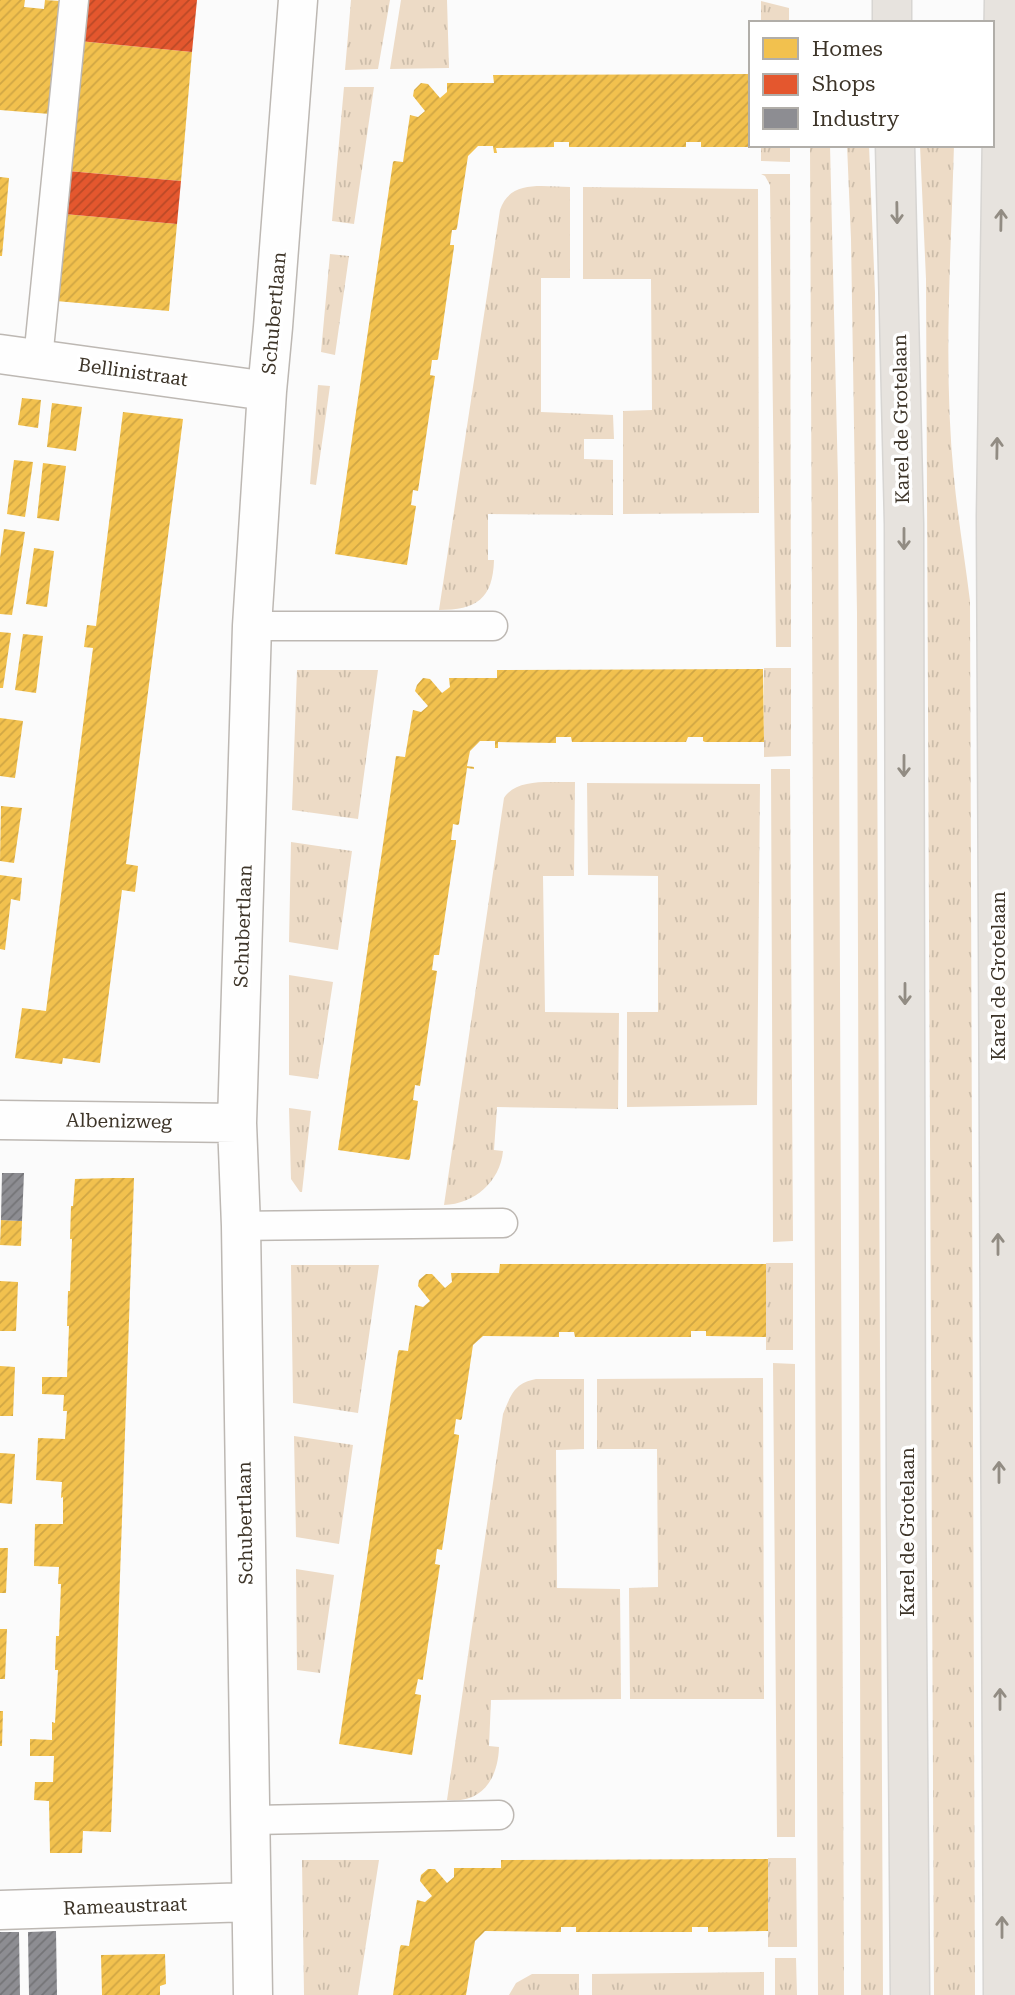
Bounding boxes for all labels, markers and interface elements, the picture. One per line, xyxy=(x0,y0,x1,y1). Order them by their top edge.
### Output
legend xyxy=(749,21,994,147)
text: Homes xyxy=(812,37,883,61)
text: Shops xyxy=(812,72,875,96)
text: Industry xyxy=(812,107,900,131)
one-way arrow xyxy=(890,202,903,225)
one-way arrow xyxy=(994,209,1008,232)
street label: Schubertlaan xyxy=(257,251,291,375)
street label: Karel de Grotelaan xyxy=(888,334,914,504)
street label: Bellinistraat xyxy=(77,353,189,391)
one-way arrow xyxy=(991,436,1004,459)
one-way arrow xyxy=(897,527,911,550)
one-way arrow xyxy=(897,755,911,778)
street label: Schubertlaan xyxy=(229,864,257,988)
street label: Karel de Grotelaan xyxy=(987,891,1010,1061)
one-way arrow xyxy=(898,982,912,1005)
street label: Albenizweg xyxy=(66,1109,172,1133)
one-way arrow xyxy=(991,1233,1005,1256)
street label: Karel de Grotelaan xyxy=(896,1447,919,1617)
street label: Schubertlaan xyxy=(232,1461,258,1585)
one-way arrow xyxy=(992,1461,1006,1484)
one-way arrow xyxy=(994,1688,1007,1711)
street label: Rameaustraat xyxy=(63,1892,187,1920)
one-way arrow xyxy=(995,1916,1009,1939)

